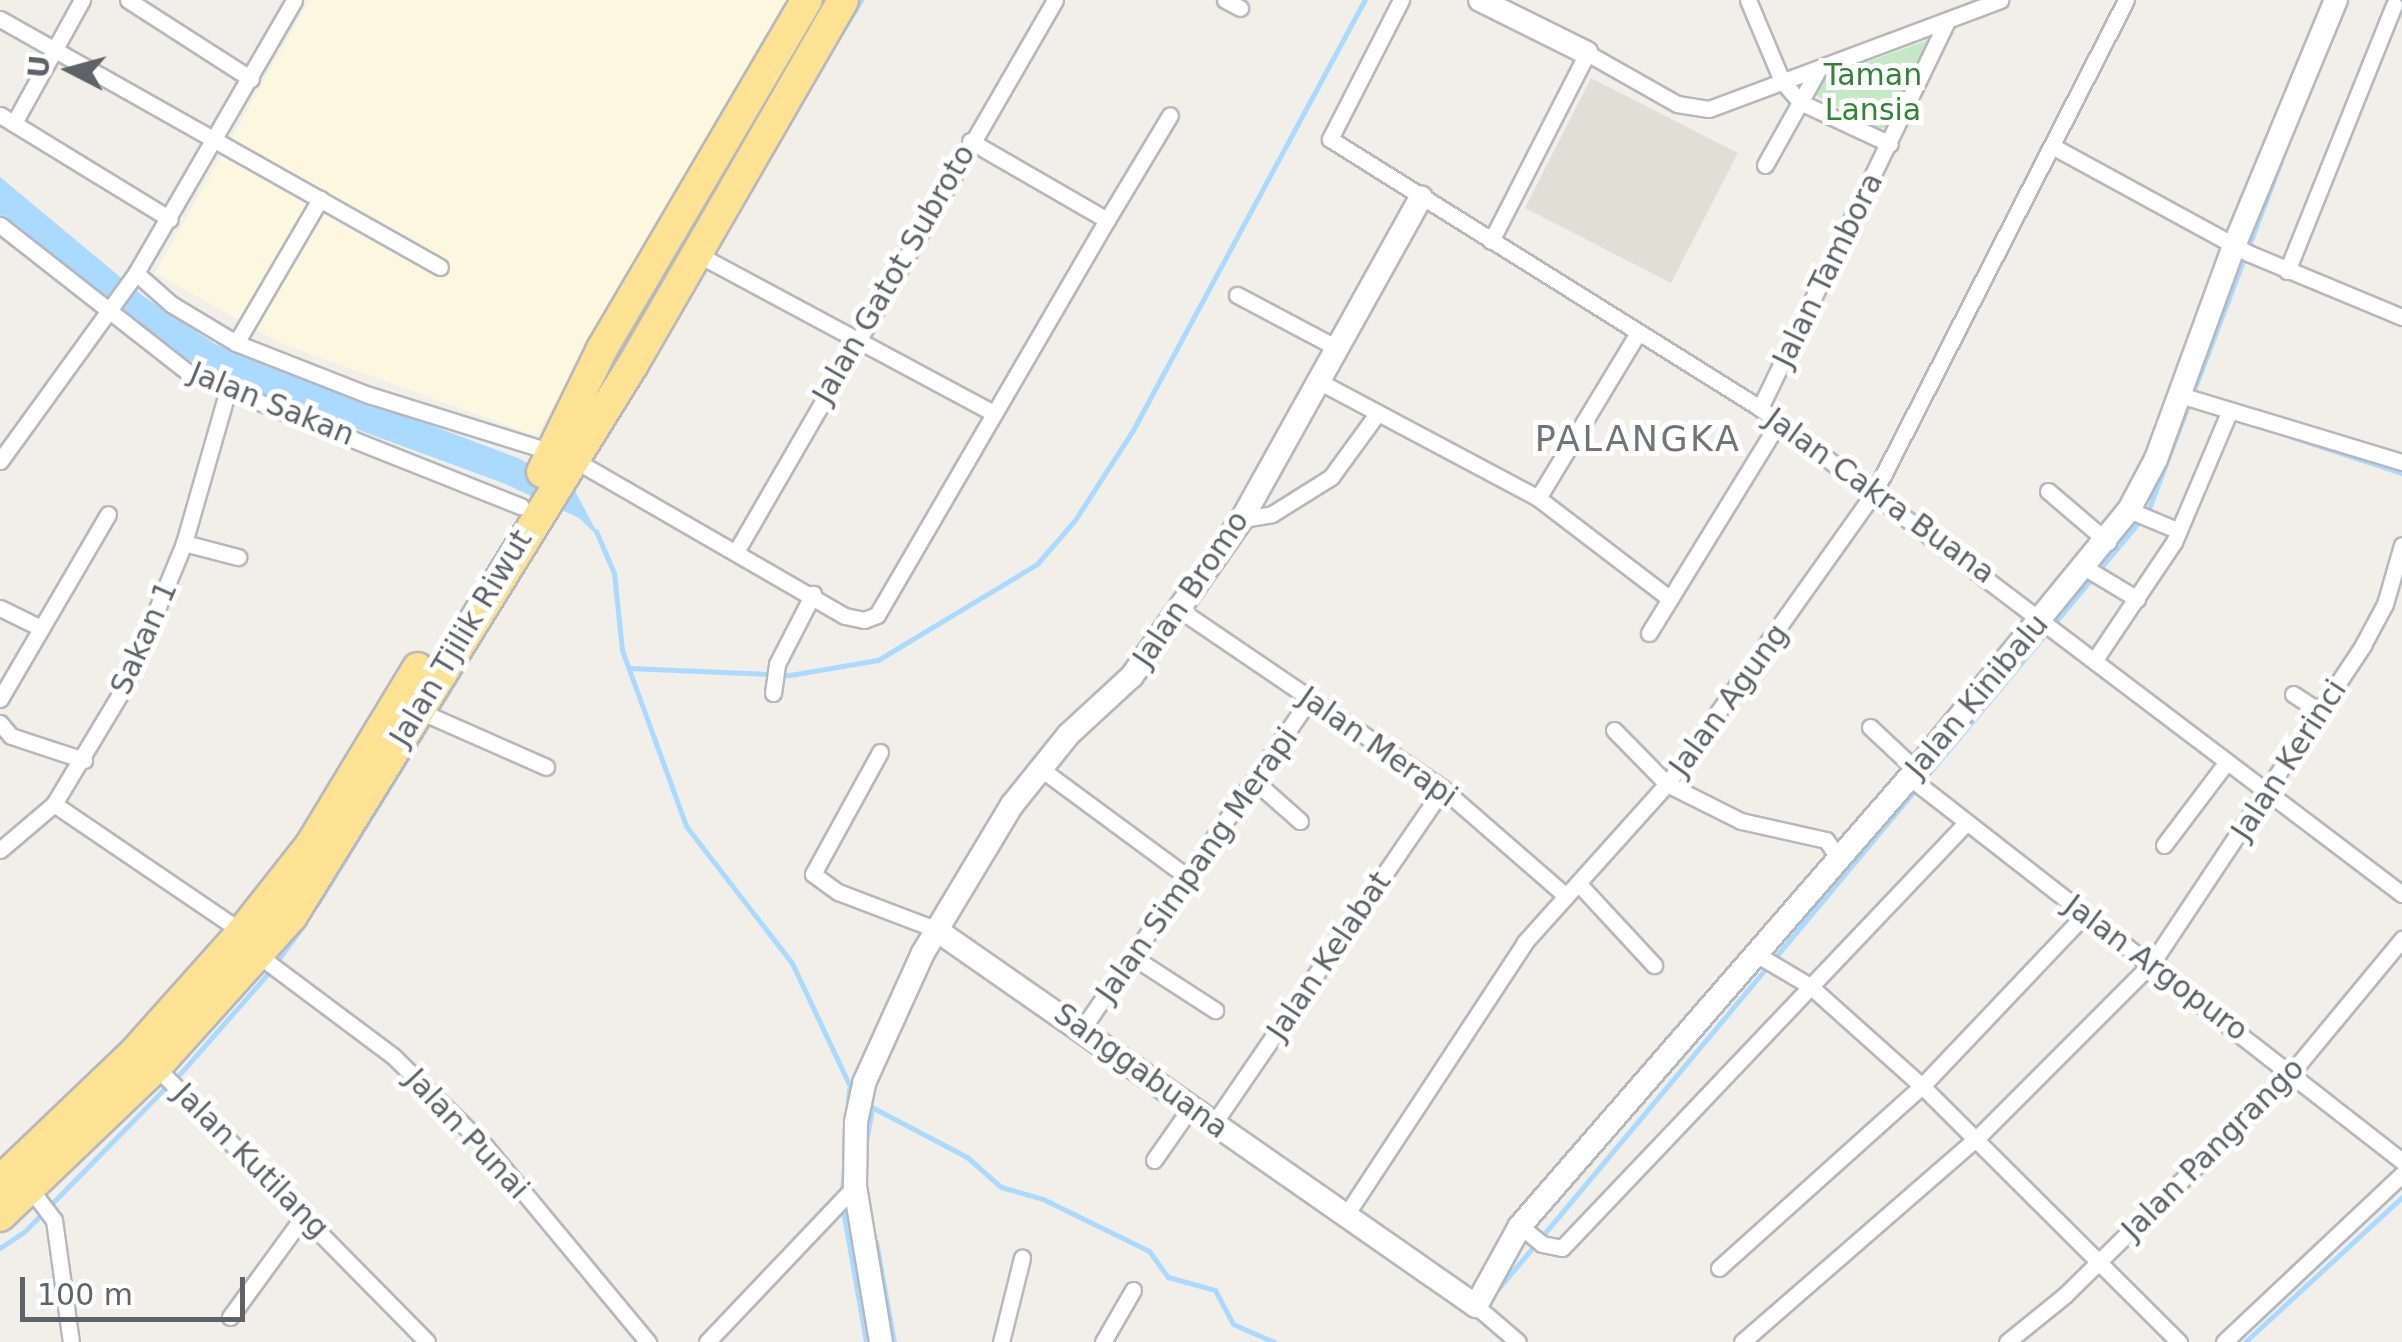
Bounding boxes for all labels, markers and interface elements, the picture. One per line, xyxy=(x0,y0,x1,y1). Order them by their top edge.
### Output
north arrow xyxy=(20,20,120,120)
text: U xyxy=(22,54,57,80)
park label: Taman Lansia xyxy=(1824,57,1922,128)
street label: Jalan Gatot Subroto xyxy=(805,138,983,410)
street label: Jalan Tambora xyxy=(1765,167,1891,373)
street label: Jalan Sakan xyxy=(185,355,359,453)
street label: Jalan Cakra Buana xyxy=(1758,401,2002,591)
district label: PALANGKA xyxy=(1535,418,1741,460)
street label: Jalan Bromo xyxy=(1126,504,1256,674)
street label: Jalan Tjilik Riwut xyxy=(382,523,540,753)
street label: Sakan 1 xyxy=(103,576,185,700)
street label: Jalan Kinibalu xyxy=(1898,607,2056,785)
street label: Jalan Agung xyxy=(1662,617,1796,783)
street label: Jalan Kerinci xyxy=(2224,673,2354,847)
street label: Jalan Merapi xyxy=(1292,679,1464,815)
street label: Jalan Simpang Merapi xyxy=(1089,721,1305,1009)
street label: Jalan Kelabat xyxy=(1260,865,1398,1047)
street label: Jalan Argopuro xyxy=(2057,887,2255,1049)
street label: Sanggabuana xyxy=(1047,996,1235,1146)
street label: Jalan Pangrango xyxy=(2114,1050,2312,1248)
street label: Jalan Punai xyxy=(398,1061,536,1207)
street label: Jalan Kutilang xyxy=(166,1076,336,1246)
scale bar xyxy=(25,1257,250,1319)
text: 100 m xyxy=(37,1277,133,1312)

